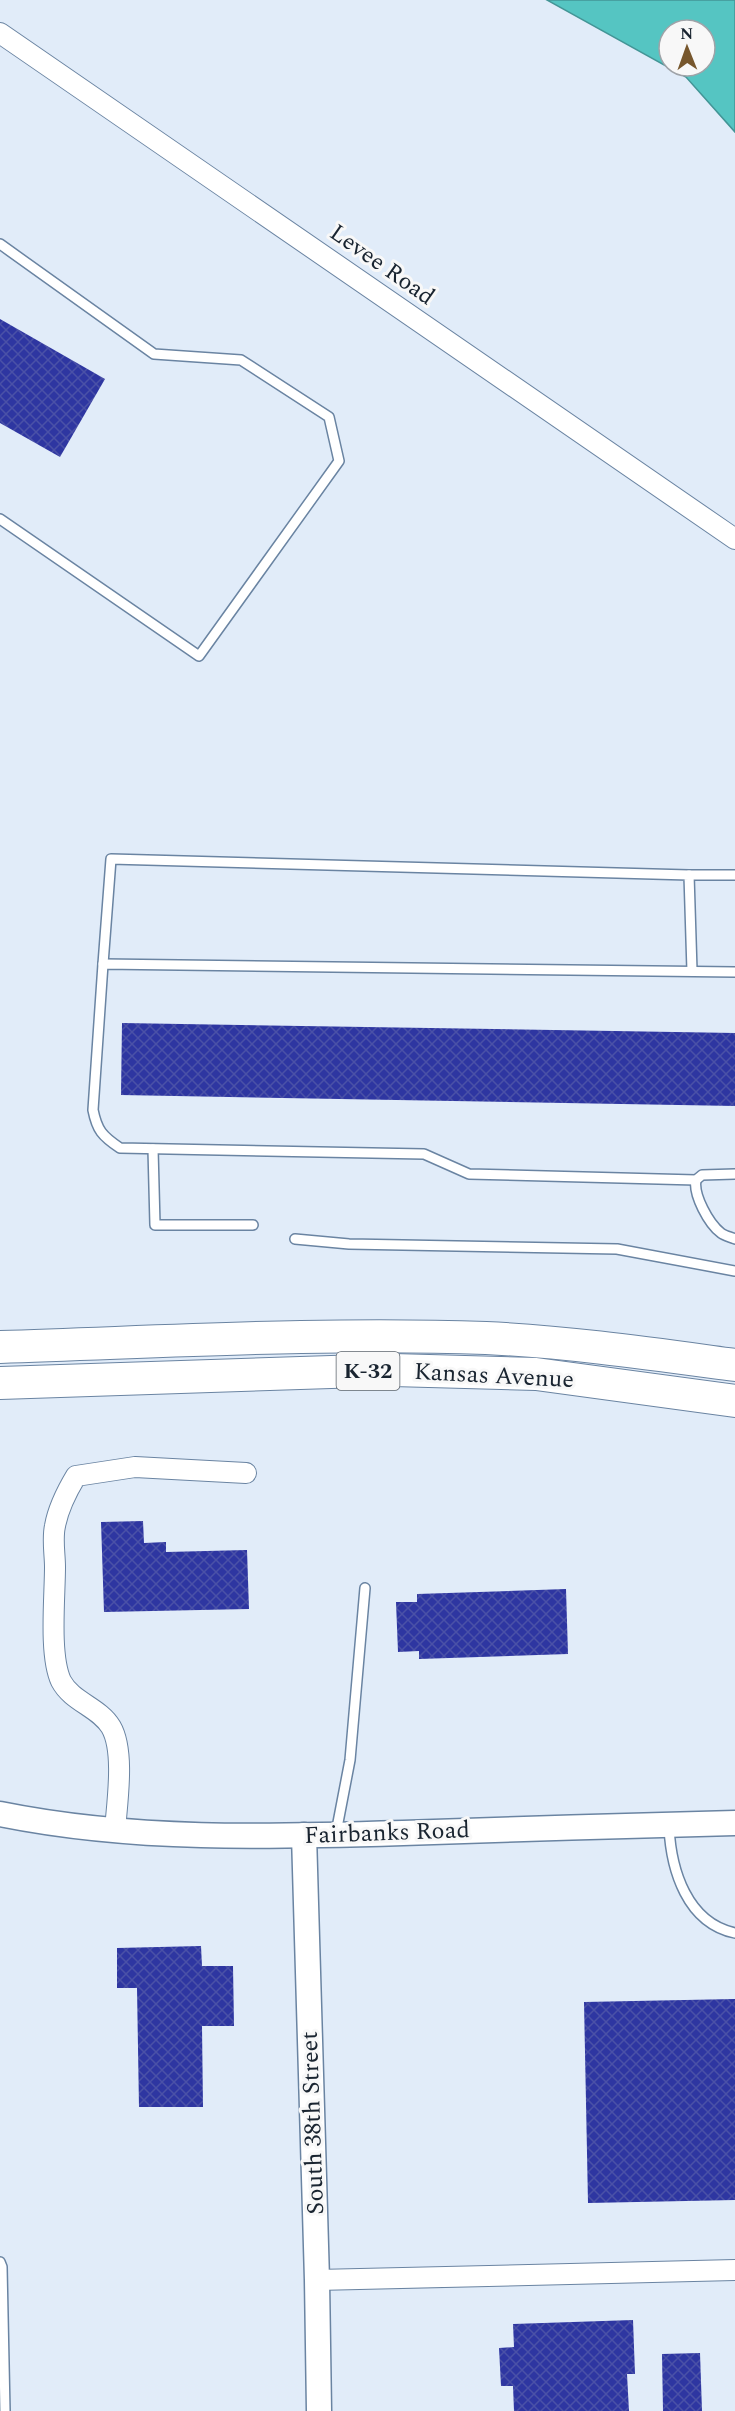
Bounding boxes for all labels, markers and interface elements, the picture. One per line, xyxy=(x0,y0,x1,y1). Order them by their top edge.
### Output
north arrow xyxy=(657,18,717,78)
text: N xyxy=(680,22,693,46)
street label: Levee Road xyxy=(322,215,442,315)
road number: K-32 xyxy=(336,1352,400,1390)
street label: Kansas Avenue xyxy=(413,1354,575,1398)
street label: Fairbanks Road xyxy=(304,1812,470,1854)
street label: South 38th Street xyxy=(292,2031,334,2215)

